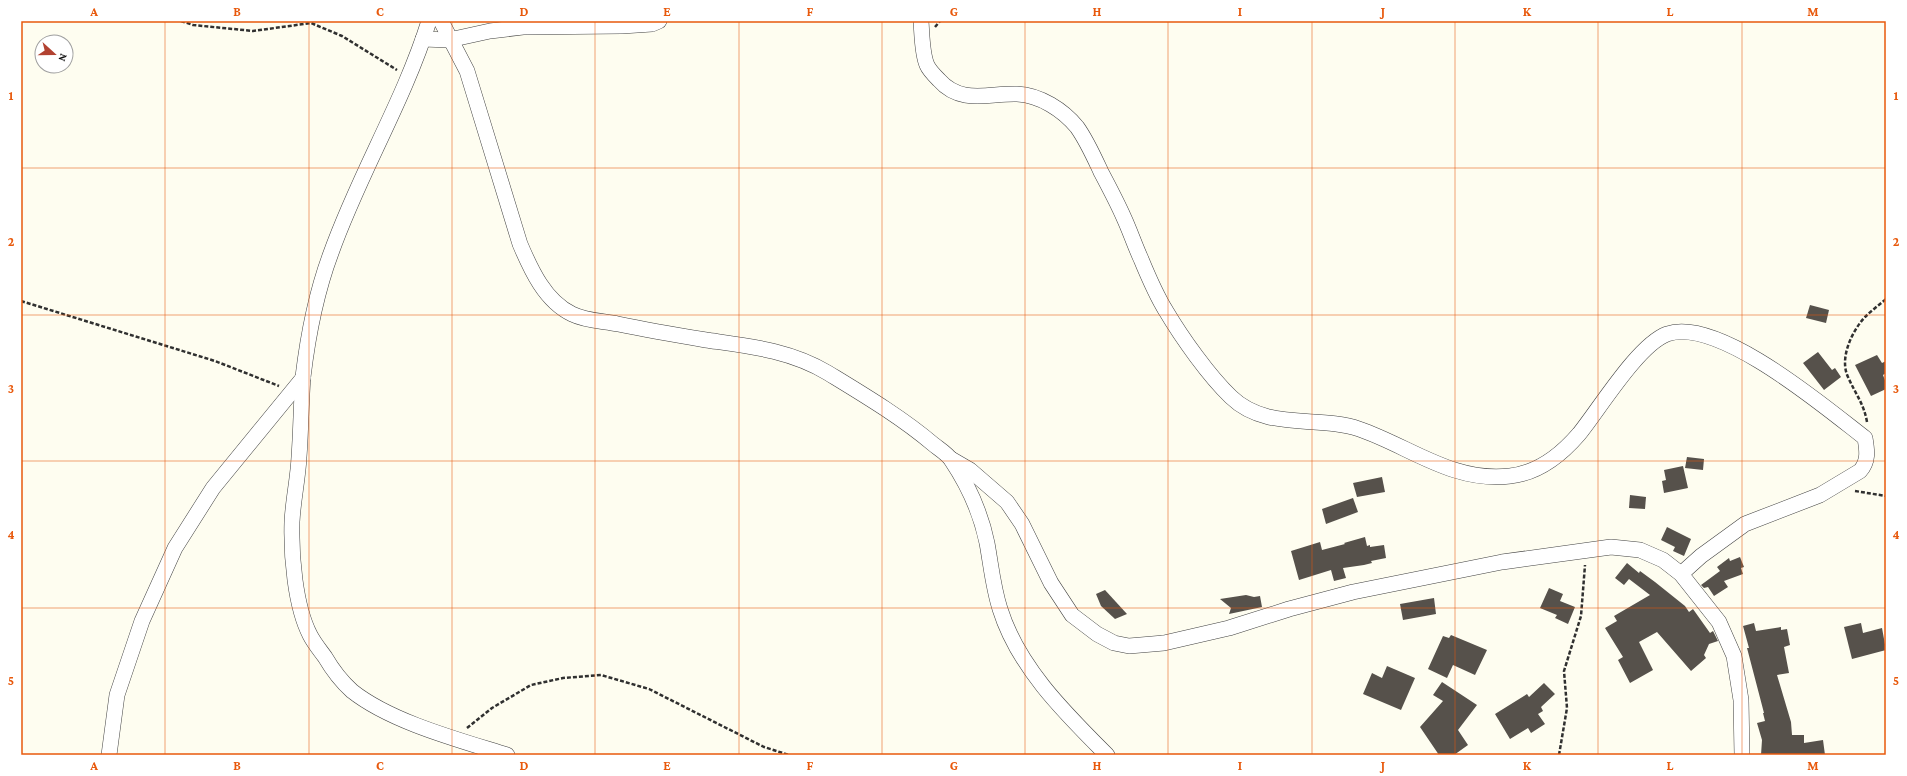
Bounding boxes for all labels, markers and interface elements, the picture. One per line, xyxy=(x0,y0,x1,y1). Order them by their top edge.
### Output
text: A xyxy=(89,4,98,19)
text: B xyxy=(233,4,241,19)
text: C xyxy=(376,4,384,19)
text: D xyxy=(520,4,529,19)
text: E xyxy=(663,4,671,19)
text: F xyxy=(807,4,814,19)
text: G xyxy=(950,4,958,19)
text: H xyxy=(1093,4,1102,19)
text: I xyxy=(1238,4,1242,19)
text: J xyxy=(1379,4,1385,19)
text: K xyxy=(1523,4,1532,19)
text: L xyxy=(1667,4,1674,19)
text: M xyxy=(1807,4,1819,19)
north arrow xyxy=(34,34,74,74)
text: N xyxy=(56,52,70,64)
text: 1 xyxy=(9,88,14,103)
text: 1 xyxy=(1894,88,1899,103)
text: 2 xyxy=(8,234,15,249)
text: 2 xyxy=(1893,234,1900,249)
text: 3 xyxy=(8,381,14,396)
text: 3 xyxy=(1893,381,1899,396)
text: 4 xyxy=(7,527,15,542)
text: 4 xyxy=(1892,527,1900,542)
text: 5 xyxy=(8,673,14,688)
text: 5 xyxy=(1893,673,1899,688)
text: A xyxy=(89,758,98,773)
text: B xyxy=(233,758,241,773)
text: C xyxy=(376,758,384,773)
text: D xyxy=(520,758,529,773)
text: E xyxy=(663,758,671,773)
text: F xyxy=(807,758,814,773)
text: G xyxy=(950,758,958,773)
text: H xyxy=(1093,758,1102,773)
text: I xyxy=(1238,758,1242,773)
text: J xyxy=(1379,758,1385,773)
text: K xyxy=(1523,758,1532,773)
text: L xyxy=(1667,758,1674,773)
text: M xyxy=(1807,758,1819,773)

